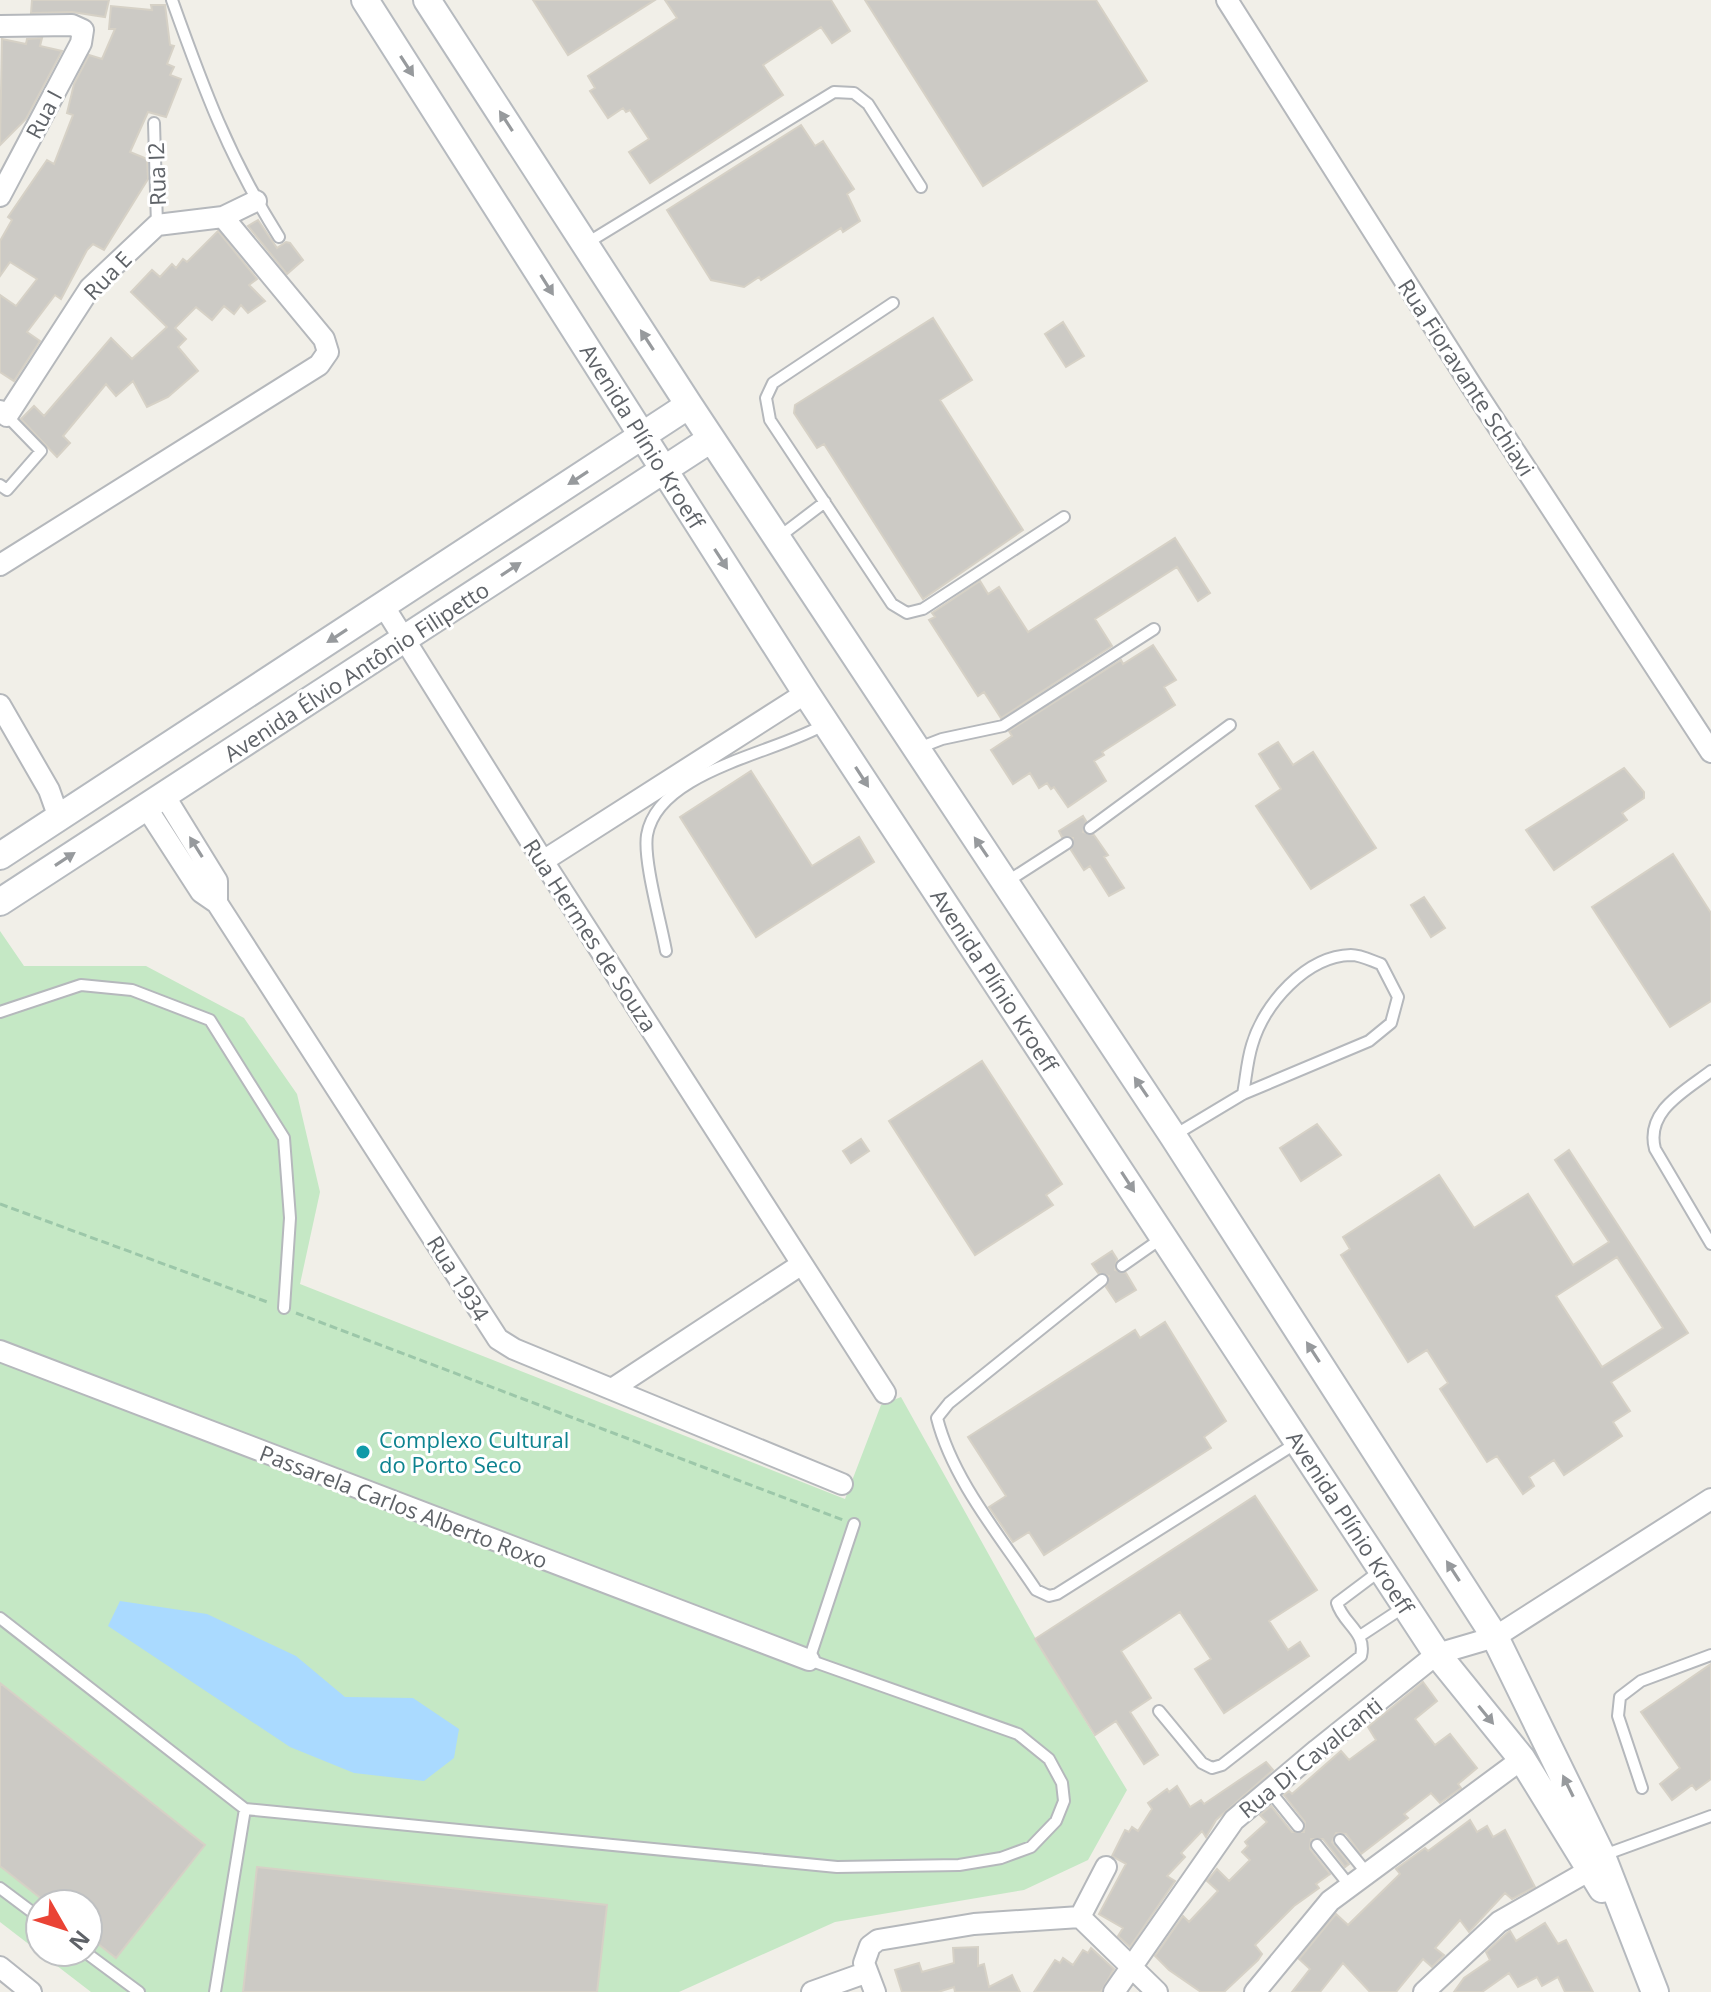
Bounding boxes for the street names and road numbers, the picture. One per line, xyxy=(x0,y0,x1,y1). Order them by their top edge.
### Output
street label: Rua I xyxy=(18,84,68,144)
street label: Rua I2 xyxy=(140,142,172,206)
street label: Rua E xyxy=(76,244,138,306)
street label: Rua Fioravante Schiavi xyxy=(1392,273,1542,481)
street label: Avenida Plínio Kroeff xyxy=(574,338,713,535)
street label: Avenida Élvio Antônio Filipetto xyxy=(218,574,494,768)
street label: Rua Hermes de Souza xyxy=(517,833,665,1037)
street label: Avenida Plínio Kroeff xyxy=(924,883,1066,1078)
street label: Rua 1934 xyxy=(421,1230,497,1327)
street label: Avenida Plínio Kroeff xyxy=(1280,1425,1422,1620)
street label: Passarela Carlos Alberto Roxo xyxy=(256,1437,552,1575)
street label: Rua Di Cavalcanti xyxy=(1232,1690,1388,1824)

